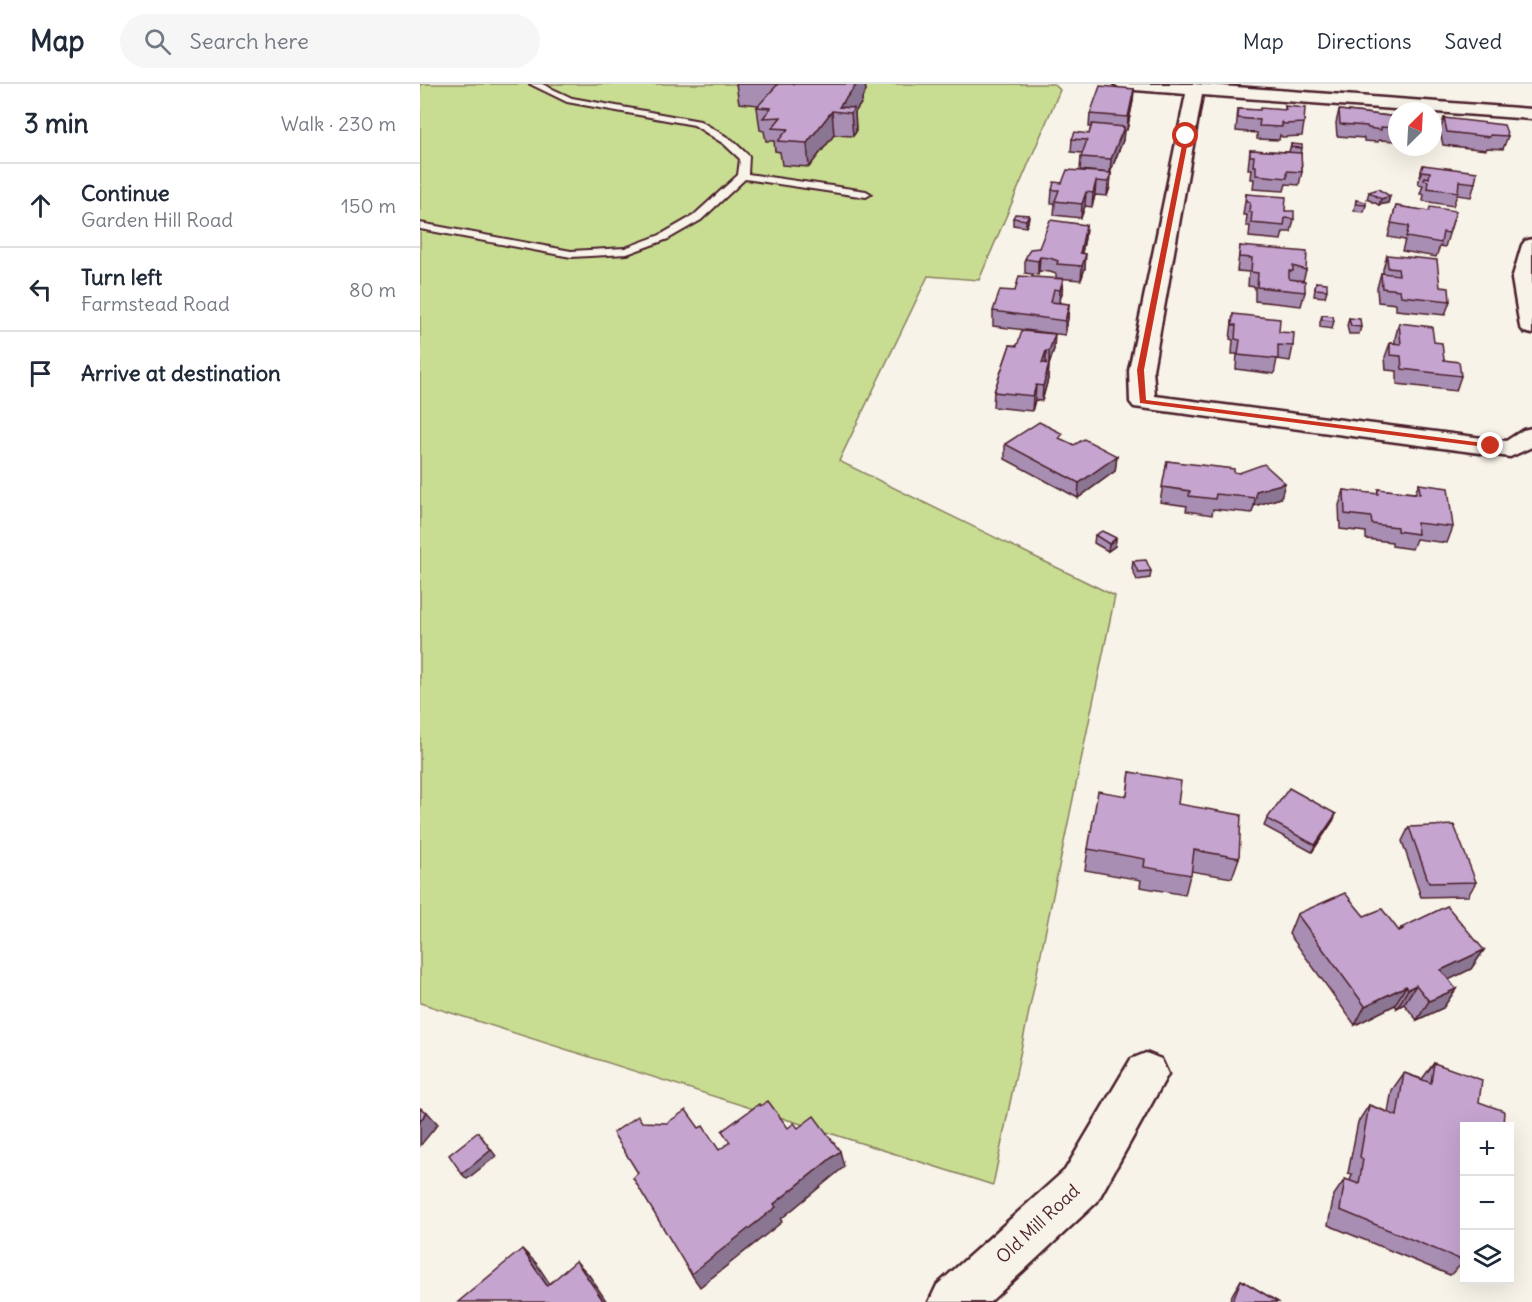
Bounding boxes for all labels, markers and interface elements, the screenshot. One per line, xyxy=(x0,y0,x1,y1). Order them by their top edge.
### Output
search box xyxy=(120,14,540,68)
text: Map xyxy=(30,23,84,59)
icon: search xyxy=(141,25,174,58)
text: Search here xyxy=(189,27,309,55)
text: Map xyxy=(1243,28,1284,55)
text: Directions xyxy=(1317,28,1411,55)
text: Saved xyxy=(1444,28,1502,55)
north arrow xyxy=(1388,102,1442,156)
text: 3 min xyxy=(24,107,89,140)
text: Walk · 230 m xyxy=(281,111,396,136)
route start xyxy=(1172,122,1198,148)
text: Continue xyxy=(81,179,170,207)
icon: ahead xyxy=(24,189,57,222)
text: 150 m xyxy=(341,193,396,218)
text: Garden Hill Road xyxy=(81,207,233,232)
text: Turn left xyxy=(81,263,162,291)
icon: left xyxy=(24,273,57,306)
text: 80 m xyxy=(349,277,396,302)
text: Farmstead Road xyxy=(81,291,230,316)
icon: arrive xyxy=(24,357,57,390)
text: Arrive at destination xyxy=(81,359,281,387)
route end xyxy=(1477,432,1503,458)
map controls xyxy=(1460,1122,1514,1284)
button: + xyxy=(1460,1122,1514,1176)
button: − xyxy=(1460,1176,1514,1230)
street label: Old Mill Road xyxy=(991,1179,1085,1268)
button: layers xyxy=(1460,1230,1514,1284)

